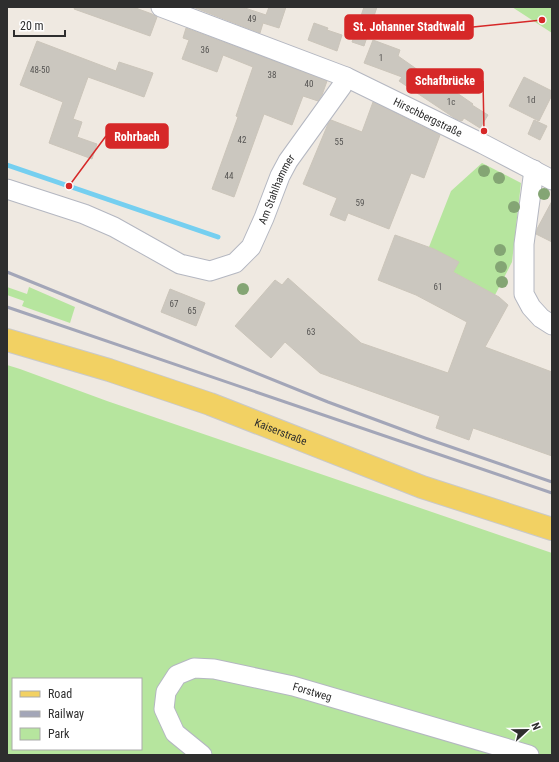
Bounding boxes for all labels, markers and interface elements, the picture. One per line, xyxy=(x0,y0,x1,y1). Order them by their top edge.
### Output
scale bar xyxy=(14,12,65,38)
house number: 49 xyxy=(248,14,256,24)
callout: St. Johanner Stadtwald xyxy=(345,15,473,39)
text: 20 m xyxy=(20,19,44,33)
text: St. Johanner Stadtwald xyxy=(353,20,465,34)
house number: 36 xyxy=(201,45,209,55)
house number: 1 xyxy=(379,53,383,63)
house number: 48-50 xyxy=(30,65,50,75)
callout: Schafbrücke xyxy=(407,69,483,93)
house number: 38 xyxy=(268,70,276,80)
text: Schafbrücke xyxy=(415,74,475,88)
house number: 40 xyxy=(305,79,313,89)
street label: Hirschbergstraße xyxy=(391,95,464,139)
house number: 1d xyxy=(527,95,535,105)
house number: 1c xyxy=(447,97,455,107)
callout: Rohrbach xyxy=(106,124,168,148)
text: Rohrbach xyxy=(114,130,160,144)
house number: 42 xyxy=(238,135,247,145)
house number: 55 xyxy=(335,137,344,147)
street label: Am Stahlhammer xyxy=(256,151,298,226)
house number: 44 xyxy=(225,171,234,181)
house number: 59 xyxy=(356,198,364,208)
house number: 61 xyxy=(434,282,442,292)
house number: 67 xyxy=(170,299,179,309)
house number: 65 xyxy=(188,306,197,316)
house number: 63 xyxy=(307,327,315,337)
street label: Kaiserstraße xyxy=(253,416,309,448)
legend xyxy=(12,678,142,750)
street label: Forstweg xyxy=(291,680,333,704)
text: Road xyxy=(48,687,72,701)
text: Railway xyxy=(48,707,84,721)
north arrow xyxy=(507,710,547,750)
text: N xyxy=(529,721,543,732)
text: Park xyxy=(48,727,70,741)

